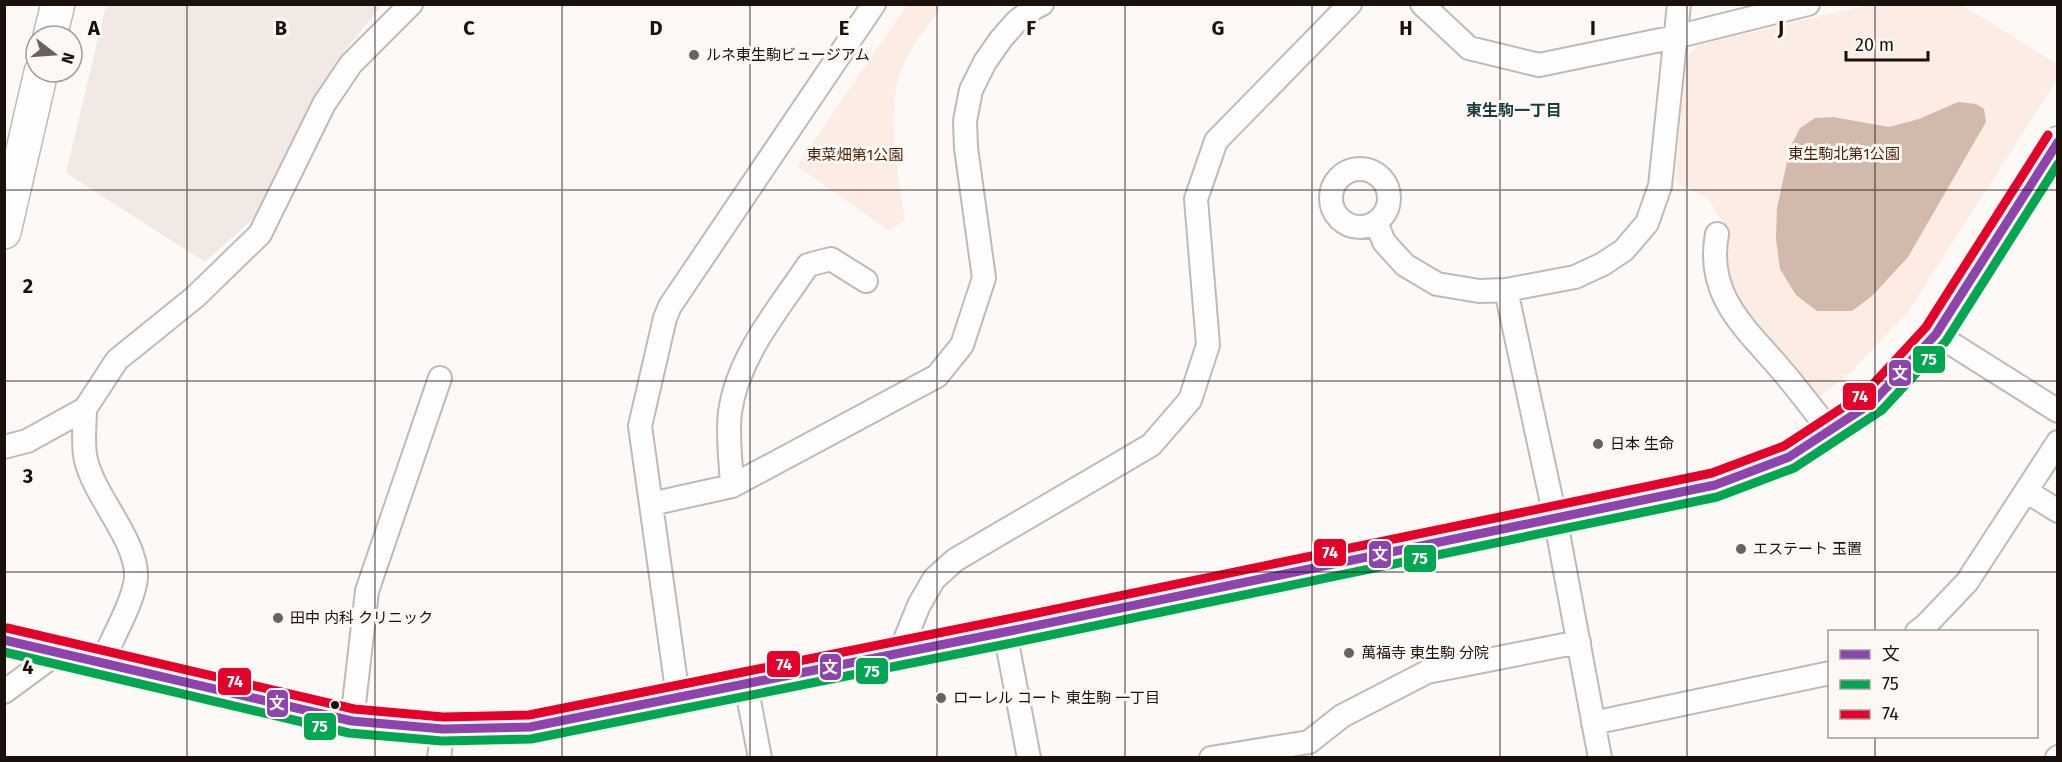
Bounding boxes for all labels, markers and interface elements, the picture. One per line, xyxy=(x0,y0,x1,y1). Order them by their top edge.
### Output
text: A xyxy=(87,16,101,40)
text: B xyxy=(275,16,287,40)
text: C xyxy=(463,16,475,40)
text: D xyxy=(649,16,663,40)
text: E xyxy=(839,16,849,40)
text: F xyxy=(1026,16,1036,40)
text: G xyxy=(1212,16,1224,40)
text: H xyxy=(1399,16,1413,40)
text: I xyxy=(1590,16,1596,40)
text: J xyxy=(1777,16,1784,40)
north arrow xyxy=(24,24,84,84)
scale bar xyxy=(1846,24,1928,62)
text: 20 m xyxy=(1855,34,1894,56)
place label: ルネ東生駒ビュージアム xyxy=(706,46,870,64)
marker: ルネ東生駒ビュージアム xyxy=(687,48,701,62)
text: N xyxy=(57,50,79,66)
district label: 東生駒一丁目 xyxy=(1466,101,1562,120)
park label: 東生駒北第1公園 xyxy=(1788,145,1900,163)
park label: 東菜畑第1公園 xyxy=(807,146,903,164)
text: 2 xyxy=(23,274,33,298)
line badge: 75 xyxy=(1912,345,1946,374)
text: 75 xyxy=(1921,350,1937,369)
line badge: 文 xyxy=(1888,359,1912,387)
text: 文 xyxy=(1892,364,1908,383)
line badge: 74 xyxy=(1842,382,1877,411)
text: 74 xyxy=(1852,387,1868,406)
place label: 日本 生命 xyxy=(1610,435,1674,453)
marker: 日本 生命 xyxy=(1591,437,1605,451)
text: 3 xyxy=(22,464,33,488)
line badge: 74 xyxy=(1313,538,1347,567)
line badge: 文 xyxy=(1368,540,1392,569)
place label: エステート 玉置 xyxy=(1753,540,1862,558)
marker: エステート 玉置 xyxy=(1734,542,1748,556)
text: 74 xyxy=(1322,543,1338,562)
line badge: 75 xyxy=(1403,544,1437,573)
text: 文 xyxy=(1372,545,1388,564)
text: 75 xyxy=(1412,549,1428,568)
place label: 田中 内科 クリニック xyxy=(290,609,433,627)
marker: 田中 内科 クリニック xyxy=(271,611,285,625)
legend xyxy=(1828,630,2038,738)
text: 文 xyxy=(1882,643,1900,665)
place label: 萬福寺 東生駒 分院 xyxy=(1361,644,1489,662)
marker: 萬福寺 東生駒 分院 xyxy=(1342,646,1356,660)
line badge: 74 xyxy=(766,650,801,678)
line badge: 文 xyxy=(819,653,842,681)
text: 4 xyxy=(22,655,34,679)
text: 74 xyxy=(776,655,792,674)
line badge: 75 xyxy=(855,657,889,685)
text: 文 xyxy=(822,658,838,677)
text: 75 xyxy=(864,662,880,681)
line badge: 74 xyxy=(217,667,252,696)
text: 74 xyxy=(227,672,243,691)
text: 75 xyxy=(1882,673,1899,695)
line badge: 文 xyxy=(266,689,289,718)
place label: ローレル コート 東生駒 一丁目 xyxy=(953,689,1160,707)
marker: ローレル コート 東生駒 一丁目 xyxy=(934,691,948,705)
text: 文 xyxy=(269,694,285,713)
unlabelled marker xyxy=(329,699,341,711)
text: 74 xyxy=(1882,703,1899,725)
line badge: 75 xyxy=(303,712,337,741)
text: 75 xyxy=(312,717,328,736)

